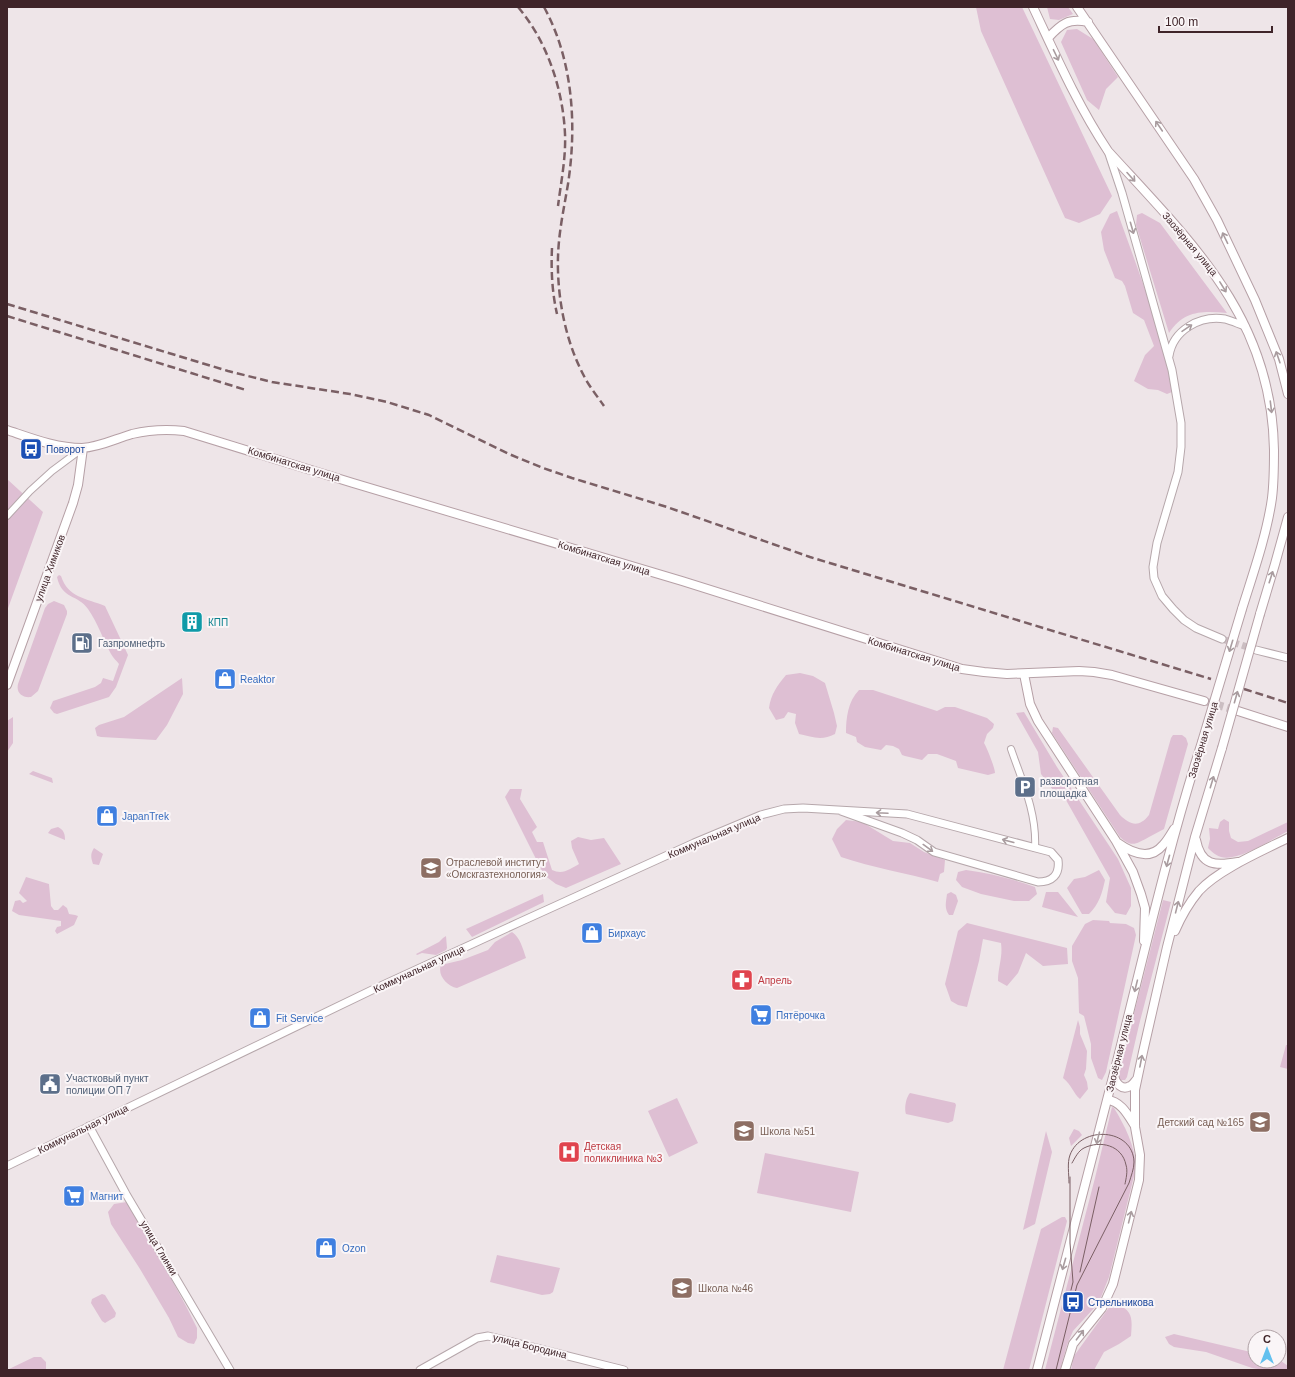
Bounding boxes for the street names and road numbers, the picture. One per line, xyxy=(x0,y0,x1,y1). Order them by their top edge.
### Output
street label: Заозёрная улица xyxy=(1160,210,1220,278)
street label: Комбинатская улица xyxy=(247,445,342,483)
street label: улица Химиков xyxy=(33,533,67,603)
street label: Комбинатская улица xyxy=(557,539,652,577)
street label: Комбинатская улица xyxy=(867,635,962,673)
street label: Заозёрная улица xyxy=(1186,700,1220,780)
street label: Коммунальная улица xyxy=(666,811,762,860)
street label: Коммунальная улица xyxy=(372,943,467,995)
street label: Заозёрная улица xyxy=(1104,1013,1134,1093)
street label: Коммунальная улица xyxy=(36,1102,130,1156)
street label: улица Глинки xyxy=(138,1219,180,1277)
street label: улица Бородина xyxy=(492,1331,569,1361)

